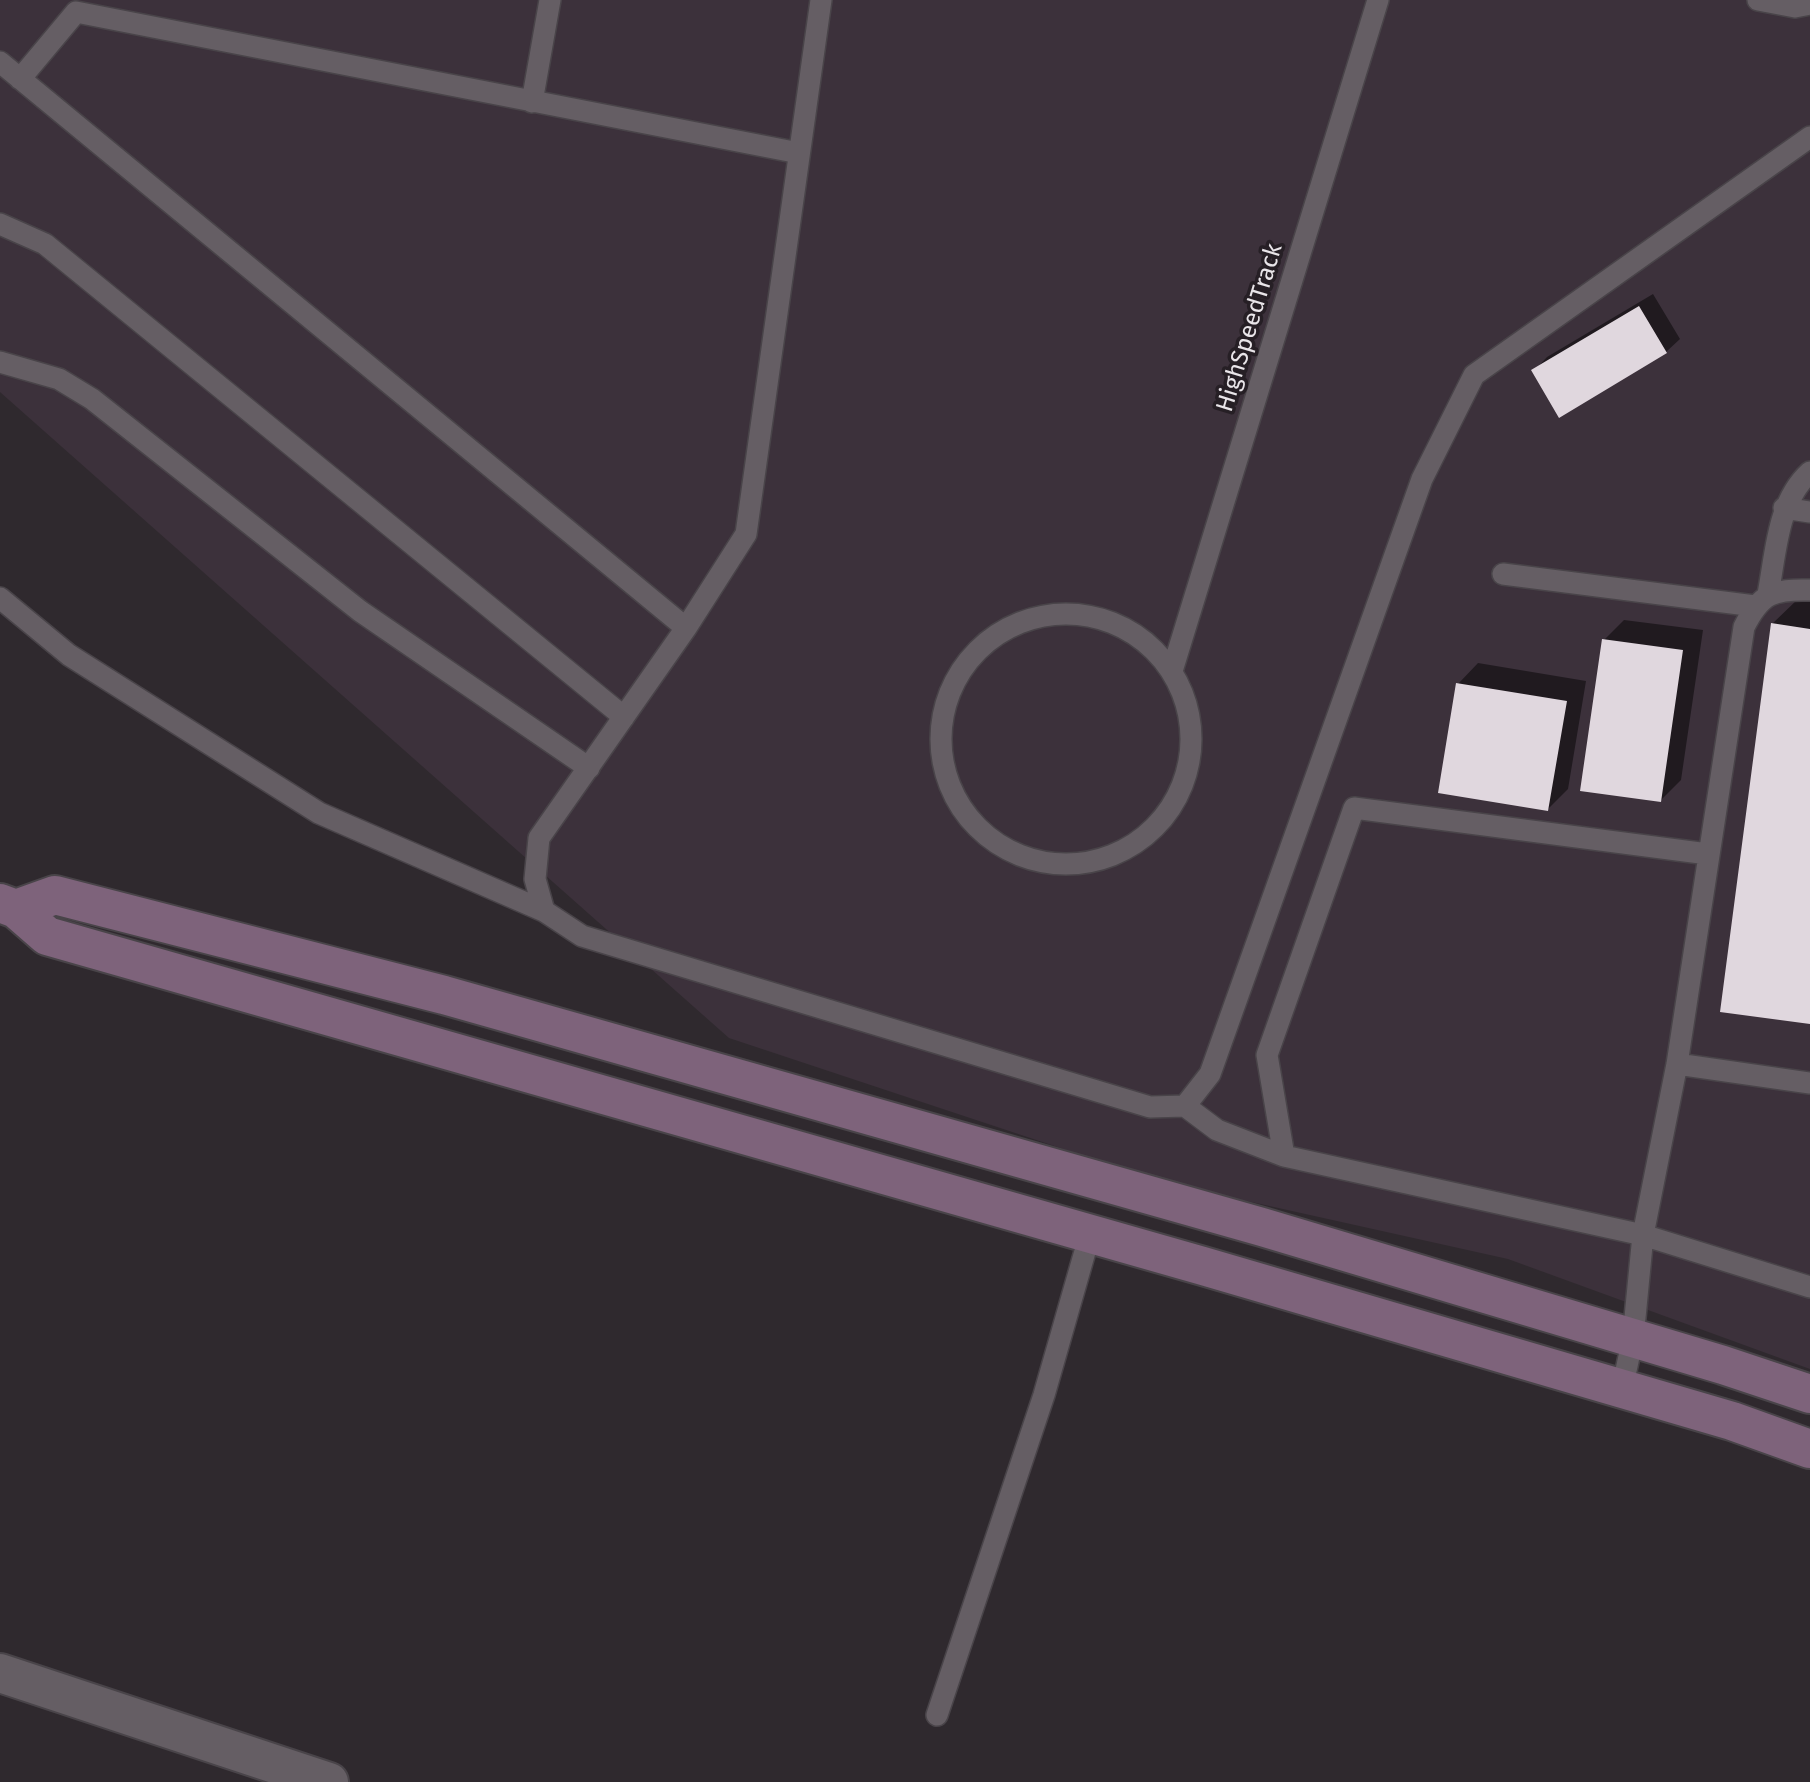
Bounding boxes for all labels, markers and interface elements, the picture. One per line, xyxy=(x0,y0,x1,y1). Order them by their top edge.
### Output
street label: HighSpeedTrack xyxy=(1211,240,1289,416)

